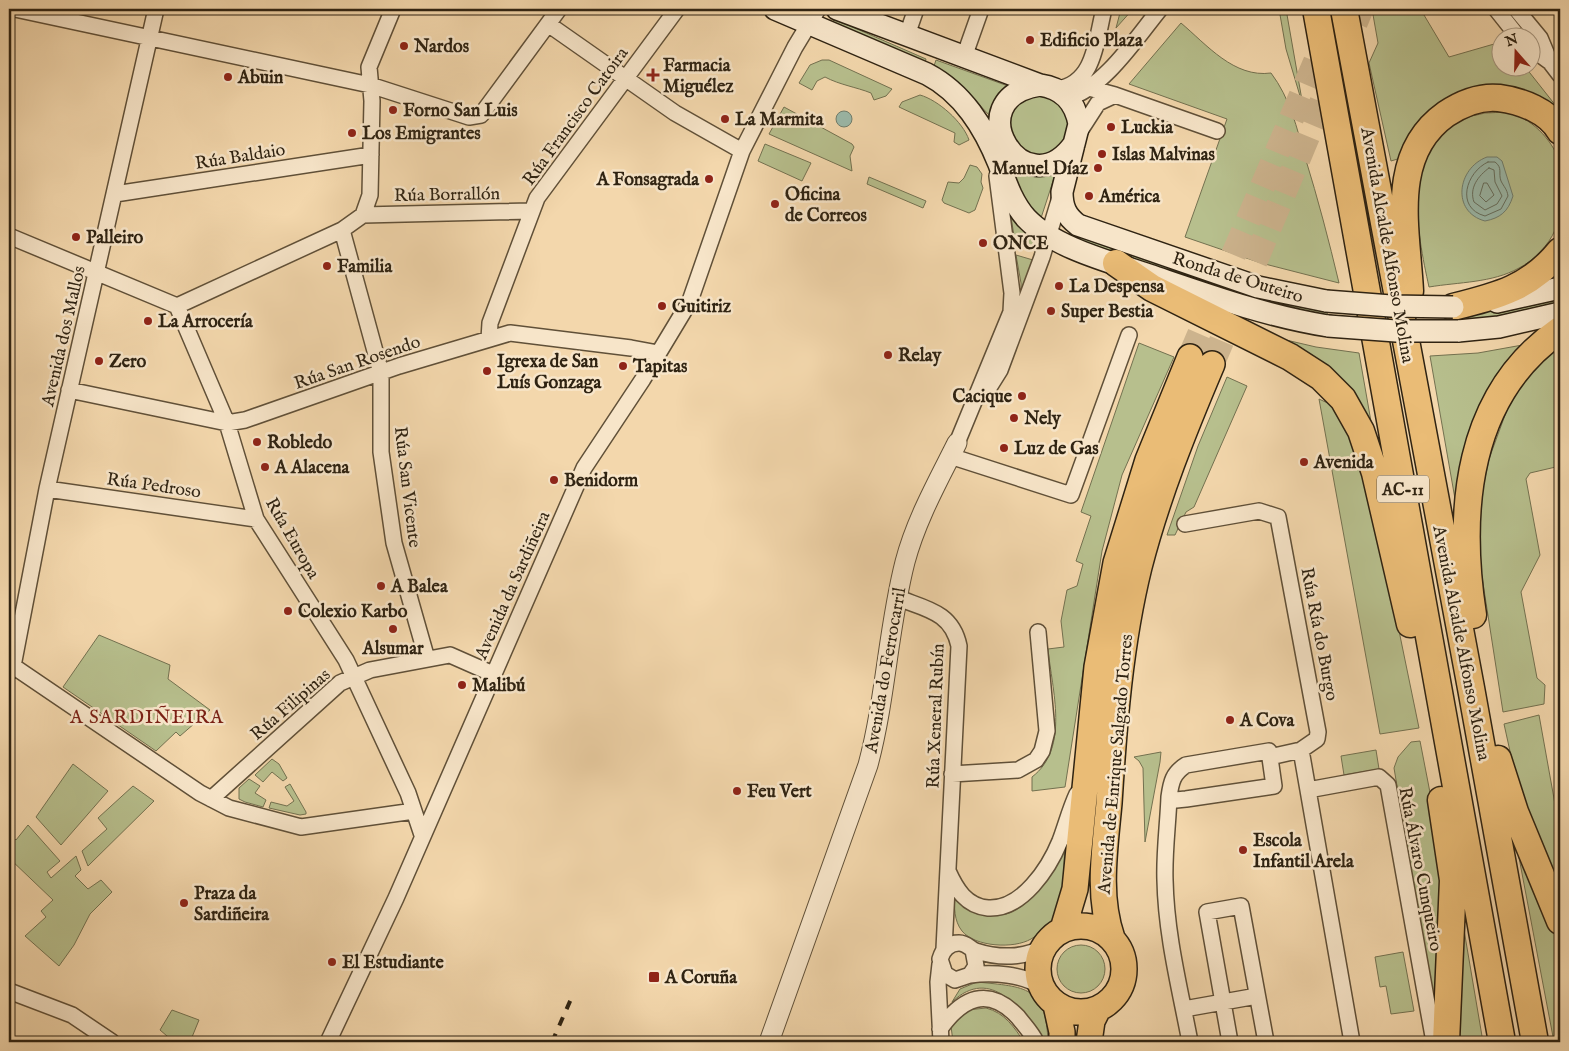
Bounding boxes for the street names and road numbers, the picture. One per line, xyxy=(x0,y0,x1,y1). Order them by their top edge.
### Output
street label: Rúa Francisco Catoira xyxy=(518,43,634,191)
street label: Avenida Alcalde Alfonso Molina xyxy=(1354,125,1419,365)
street label: Rúa Baldaio xyxy=(193,139,287,176)
street label: Rúa Borrallón xyxy=(394,183,501,208)
street label: Ronda de Outeiro xyxy=(1169,248,1306,309)
street label: Avenida dos Mallos xyxy=(37,264,92,410)
street label: Rúa San Rosendo xyxy=(291,331,424,396)
street label: Rúa San Vicente xyxy=(388,425,425,549)
street label: Rúa Pedroso xyxy=(105,468,203,505)
road number: AC-11 xyxy=(1377,476,1429,502)
street label: Rúa Europa xyxy=(259,494,324,584)
street label: Avenida da Sardiñeira xyxy=(470,508,556,664)
street label: Avenida Alcalde Alfonso Molina xyxy=(1426,523,1495,763)
street label: Rúa Ría do Burgo xyxy=(1294,566,1343,703)
street label: Avenida do Ferrocarril xyxy=(860,586,912,756)
street label: Avenida de Enrique Salgado Torres xyxy=(1094,633,1139,896)
street label: Rúa Xeneral Rubín xyxy=(922,643,951,789)
street label: Rúa Filipinas xyxy=(246,664,336,746)
street label: Rúa Álvaro Cunqueiro xyxy=(1392,785,1449,954)

